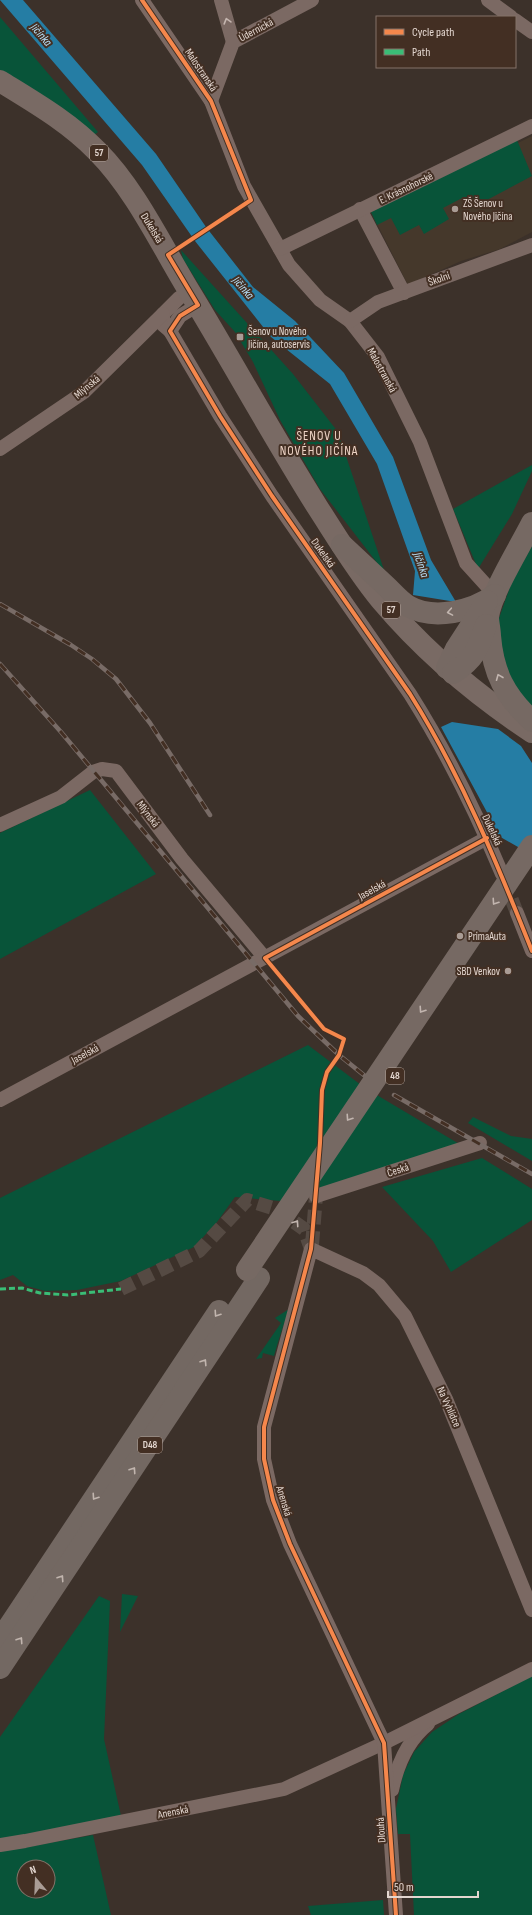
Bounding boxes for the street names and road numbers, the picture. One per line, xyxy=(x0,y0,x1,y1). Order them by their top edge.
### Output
street label: Údernická xyxy=(237,16,275,44)
street label: Malostranská xyxy=(182,46,220,94)
road number: 57 xyxy=(90,145,108,161)
street label: E. Krásnohorské xyxy=(377,169,435,207)
street label: Dukelská xyxy=(138,211,166,245)
street label: Školní xyxy=(426,268,452,289)
street label: Malostranská xyxy=(364,345,400,395)
street label: Mlýnská xyxy=(71,372,103,402)
street label: Dukelská xyxy=(308,536,338,570)
road number: 57 xyxy=(382,602,400,618)
street label: Mlýnská xyxy=(134,798,162,830)
street label: Dukelská xyxy=(479,812,505,848)
street label: Jaselská xyxy=(355,877,388,903)
street label: Jaselská xyxy=(68,1041,101,1067)
road number: 48 xyxy=(386,1068,404,1084)
street label: Česká xyxy=(385,1159,410,1180)
street label: Na Vyhlídce xyxy=(434,1385,464,1429)
road number: D48 xyxy=(138,1437,162,1453)
street label: Anenská xyxy=(273,1483,295,1518)
street label: Anenská xyxy=(155,1803,190,1822)
street label: Dlouhá xyxy=(374,1817,388,1843)

